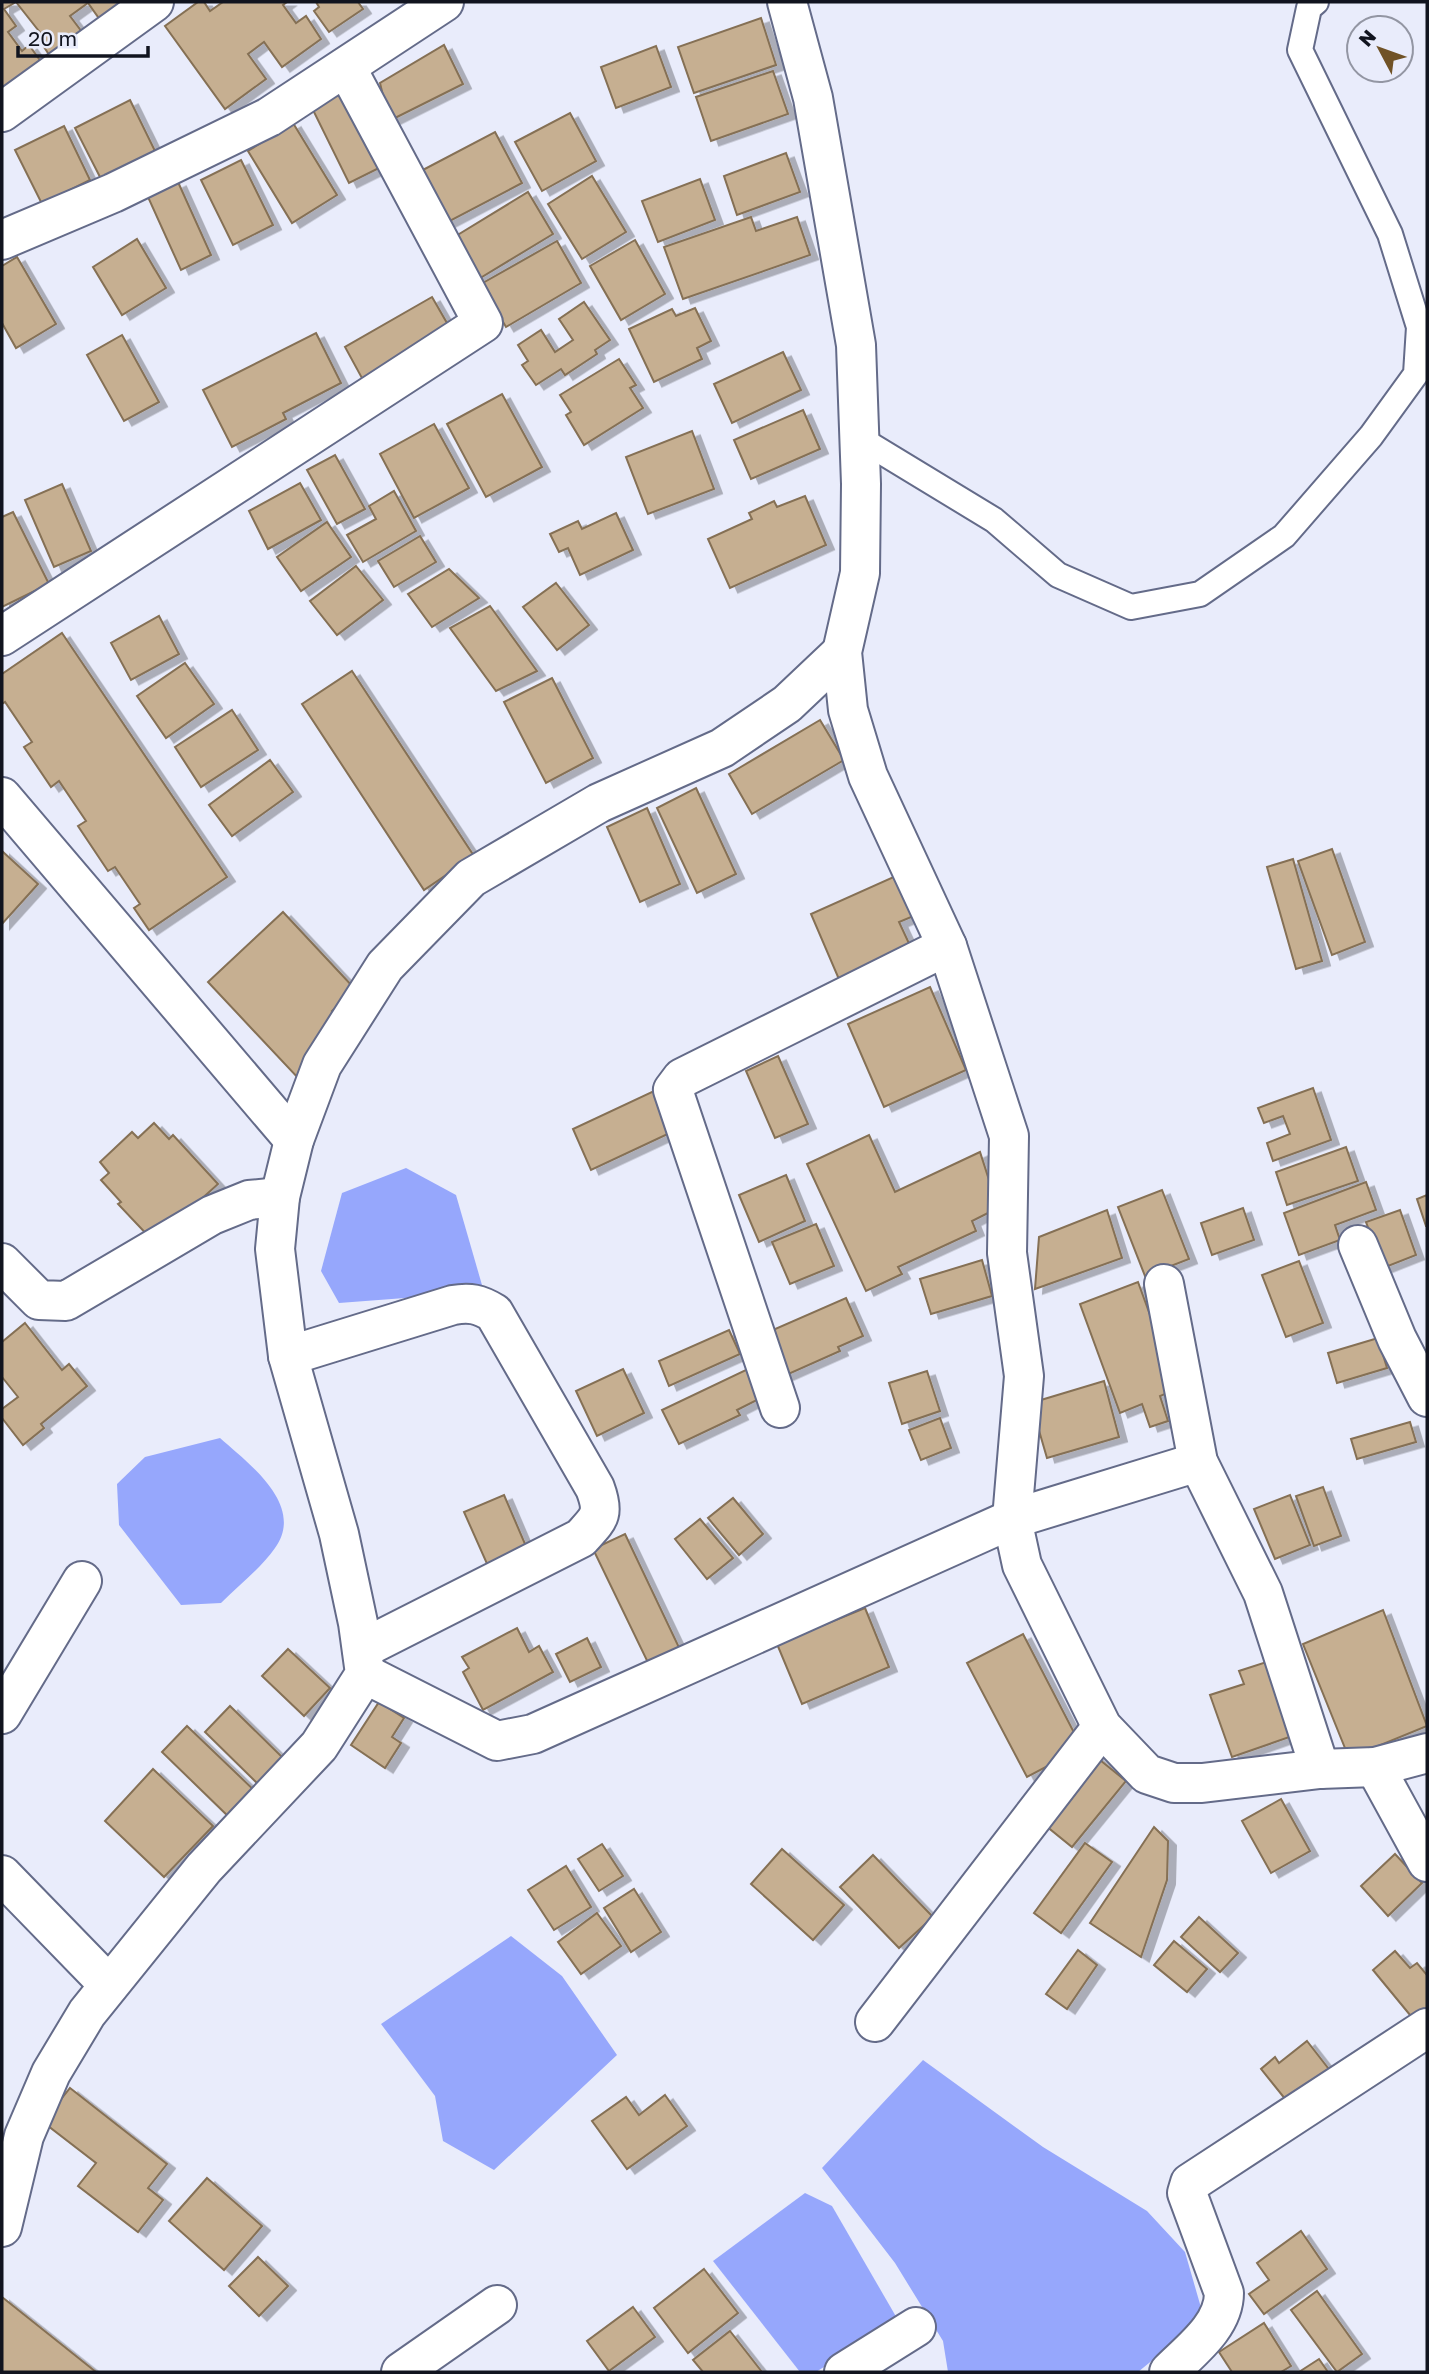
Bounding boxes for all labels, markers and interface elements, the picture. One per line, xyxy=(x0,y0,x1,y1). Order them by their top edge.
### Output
scale bar xyxy=(18,14,147,58)
north arrow xyxy=(1345,14,1415,84)
text: 20 m xyxy=(28,25,77,51)
text: N xyxy=(1353,25,1380,51)

